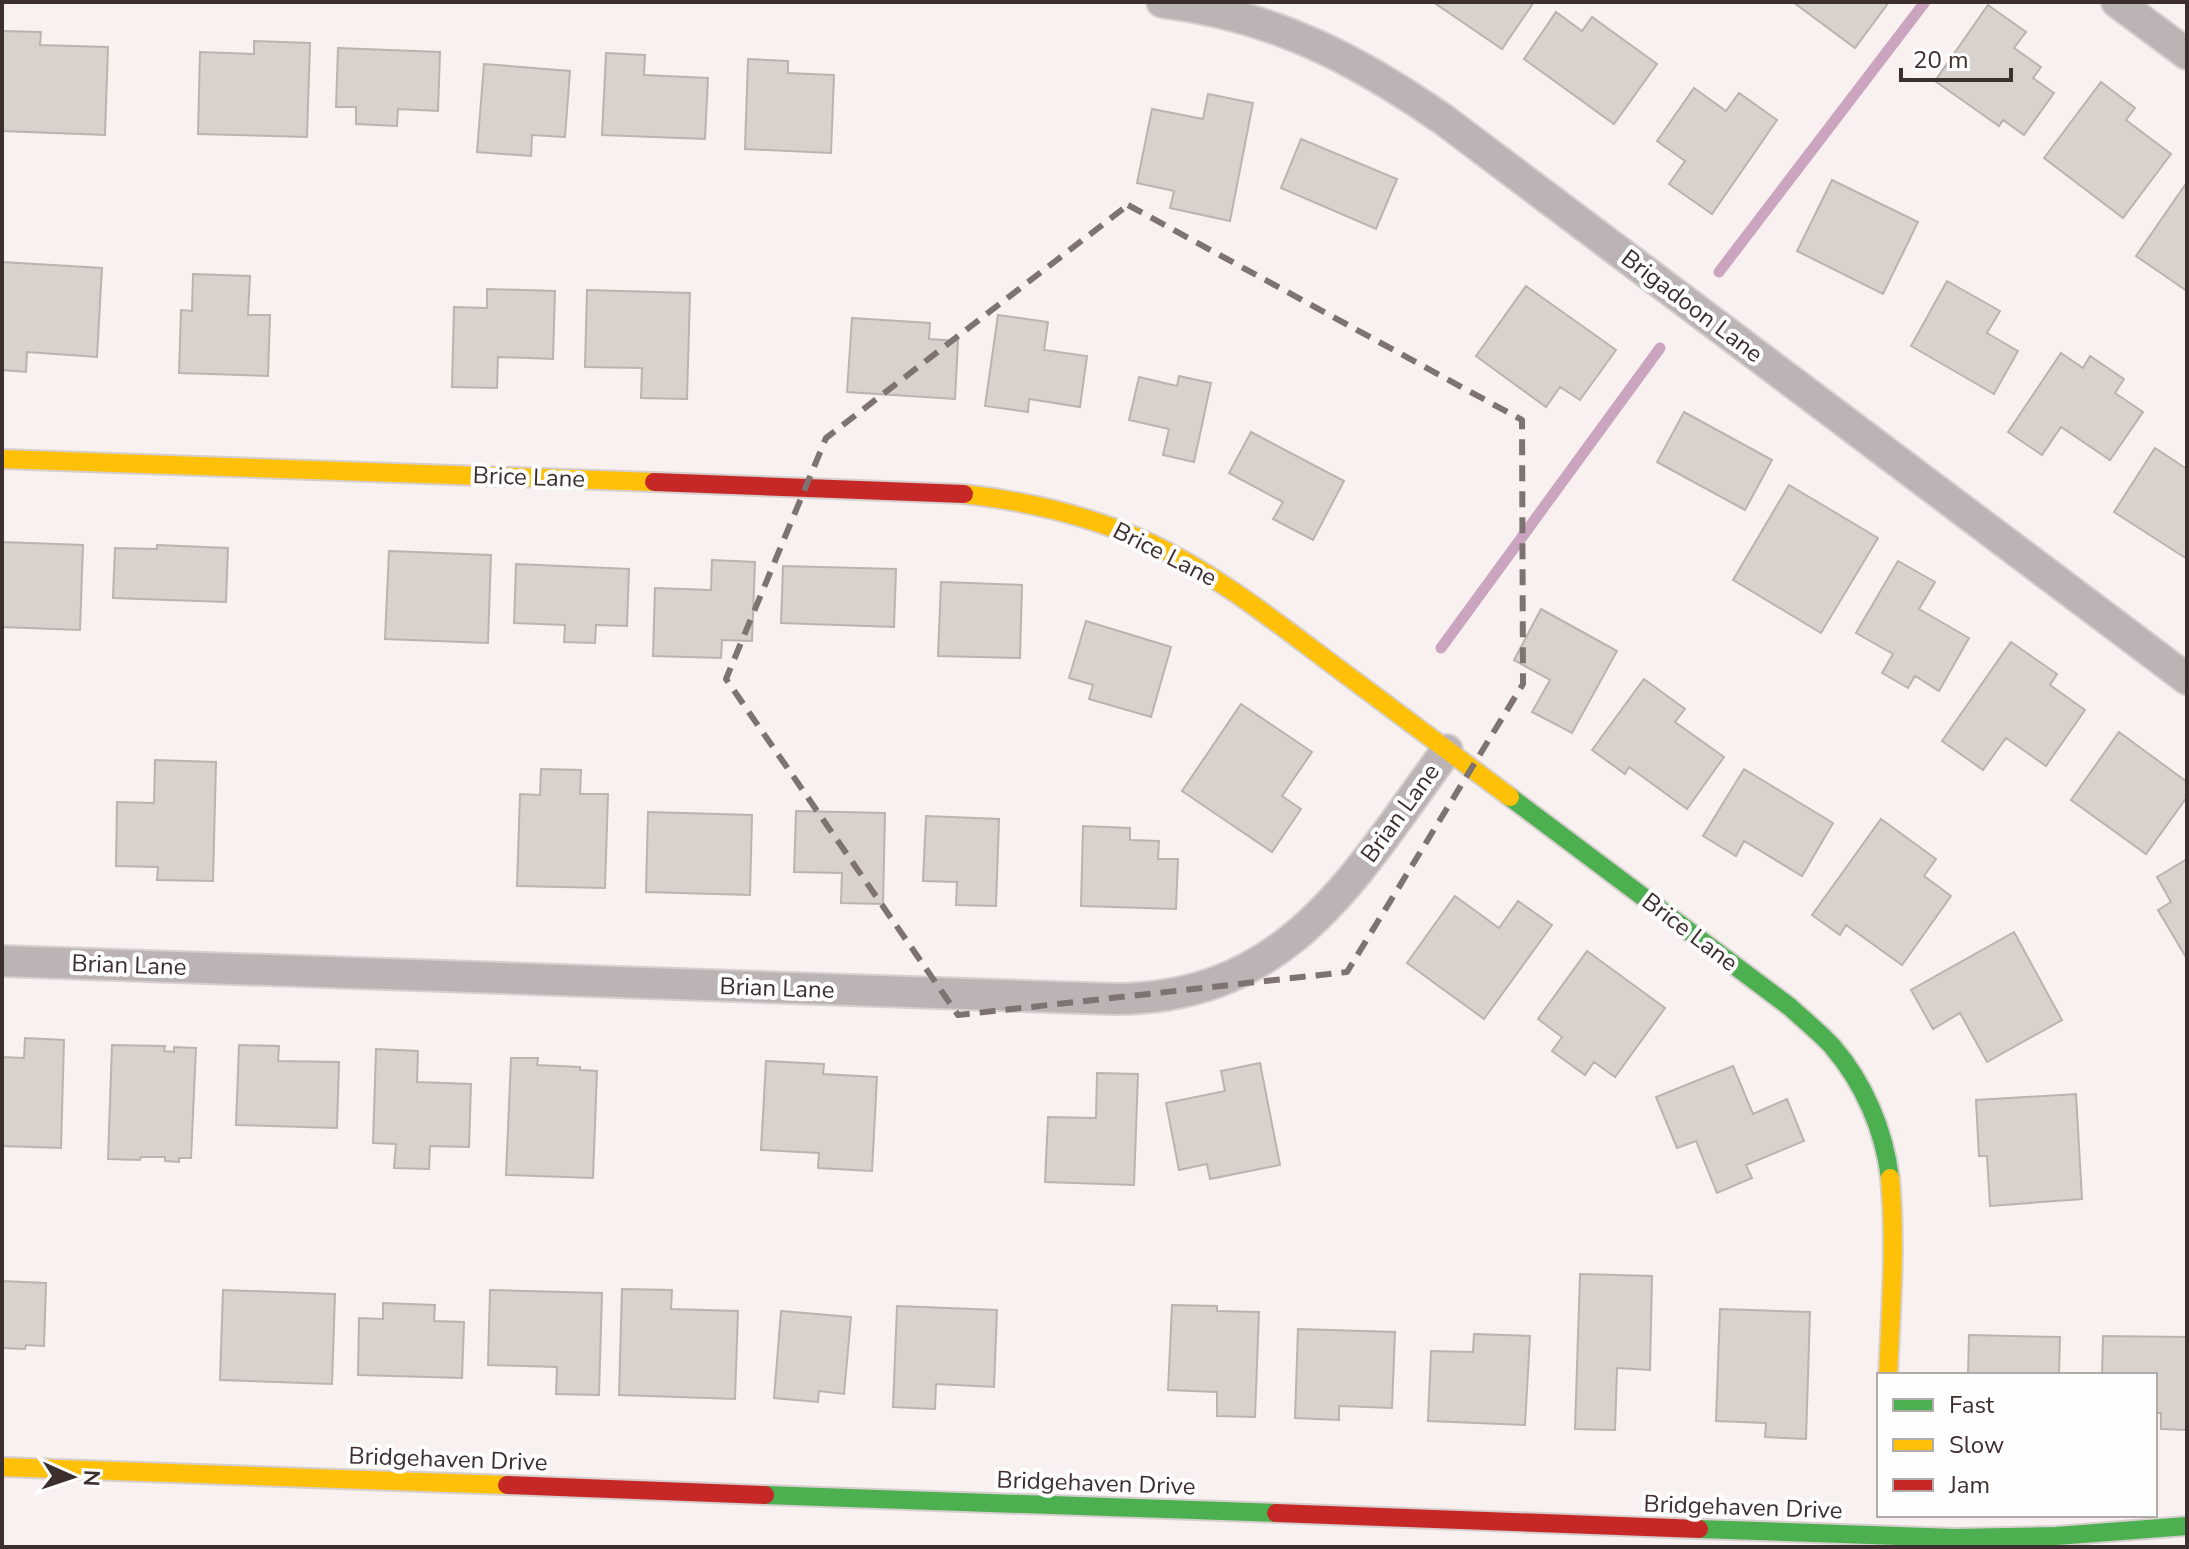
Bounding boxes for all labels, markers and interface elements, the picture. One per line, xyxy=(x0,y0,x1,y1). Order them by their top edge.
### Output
scale bar xyxy=(1901,32,2011,82)
text: 20 m xyxy=(1913,44,1969,76)
street label: Brigadoon Lane xyxy=(1615,242,1769,370)
street label: Brice Lane xyxy=(472,459,586,495)
street label: Brice Lane xyxy=(1108,514,1222,594)
street label: Brian Lane xyxy=(1353,757,1447,869)
street label: Brice Lane xyxy=(1636,885,1744,979)
street label: Brian Lane xyxy=(71,947,187,983)
street label: Brian Lane xyxy=(719,970,835,1006)
legend xyxy=(1877,1373,2157,1517)
text: Fast xyxy=(1949,1389,1995,1421)
text: Slow xyxy=(1949,1429,2004,1461)
north arrow xyxy=(32,1437,112,1517)
street label: Bridgehaven Drive xyxy=(348,1440,548,1478)
street label: Bridgehaven Drive xyxy=(996,1464,1196,1502)
text: N xyxy=(76,1469,106,1487)
text: Jam xyxy=(1948,1469,1990,1501)
street label: Bridgehaven Drive xyxy=(1643,1488,1843,1526)

